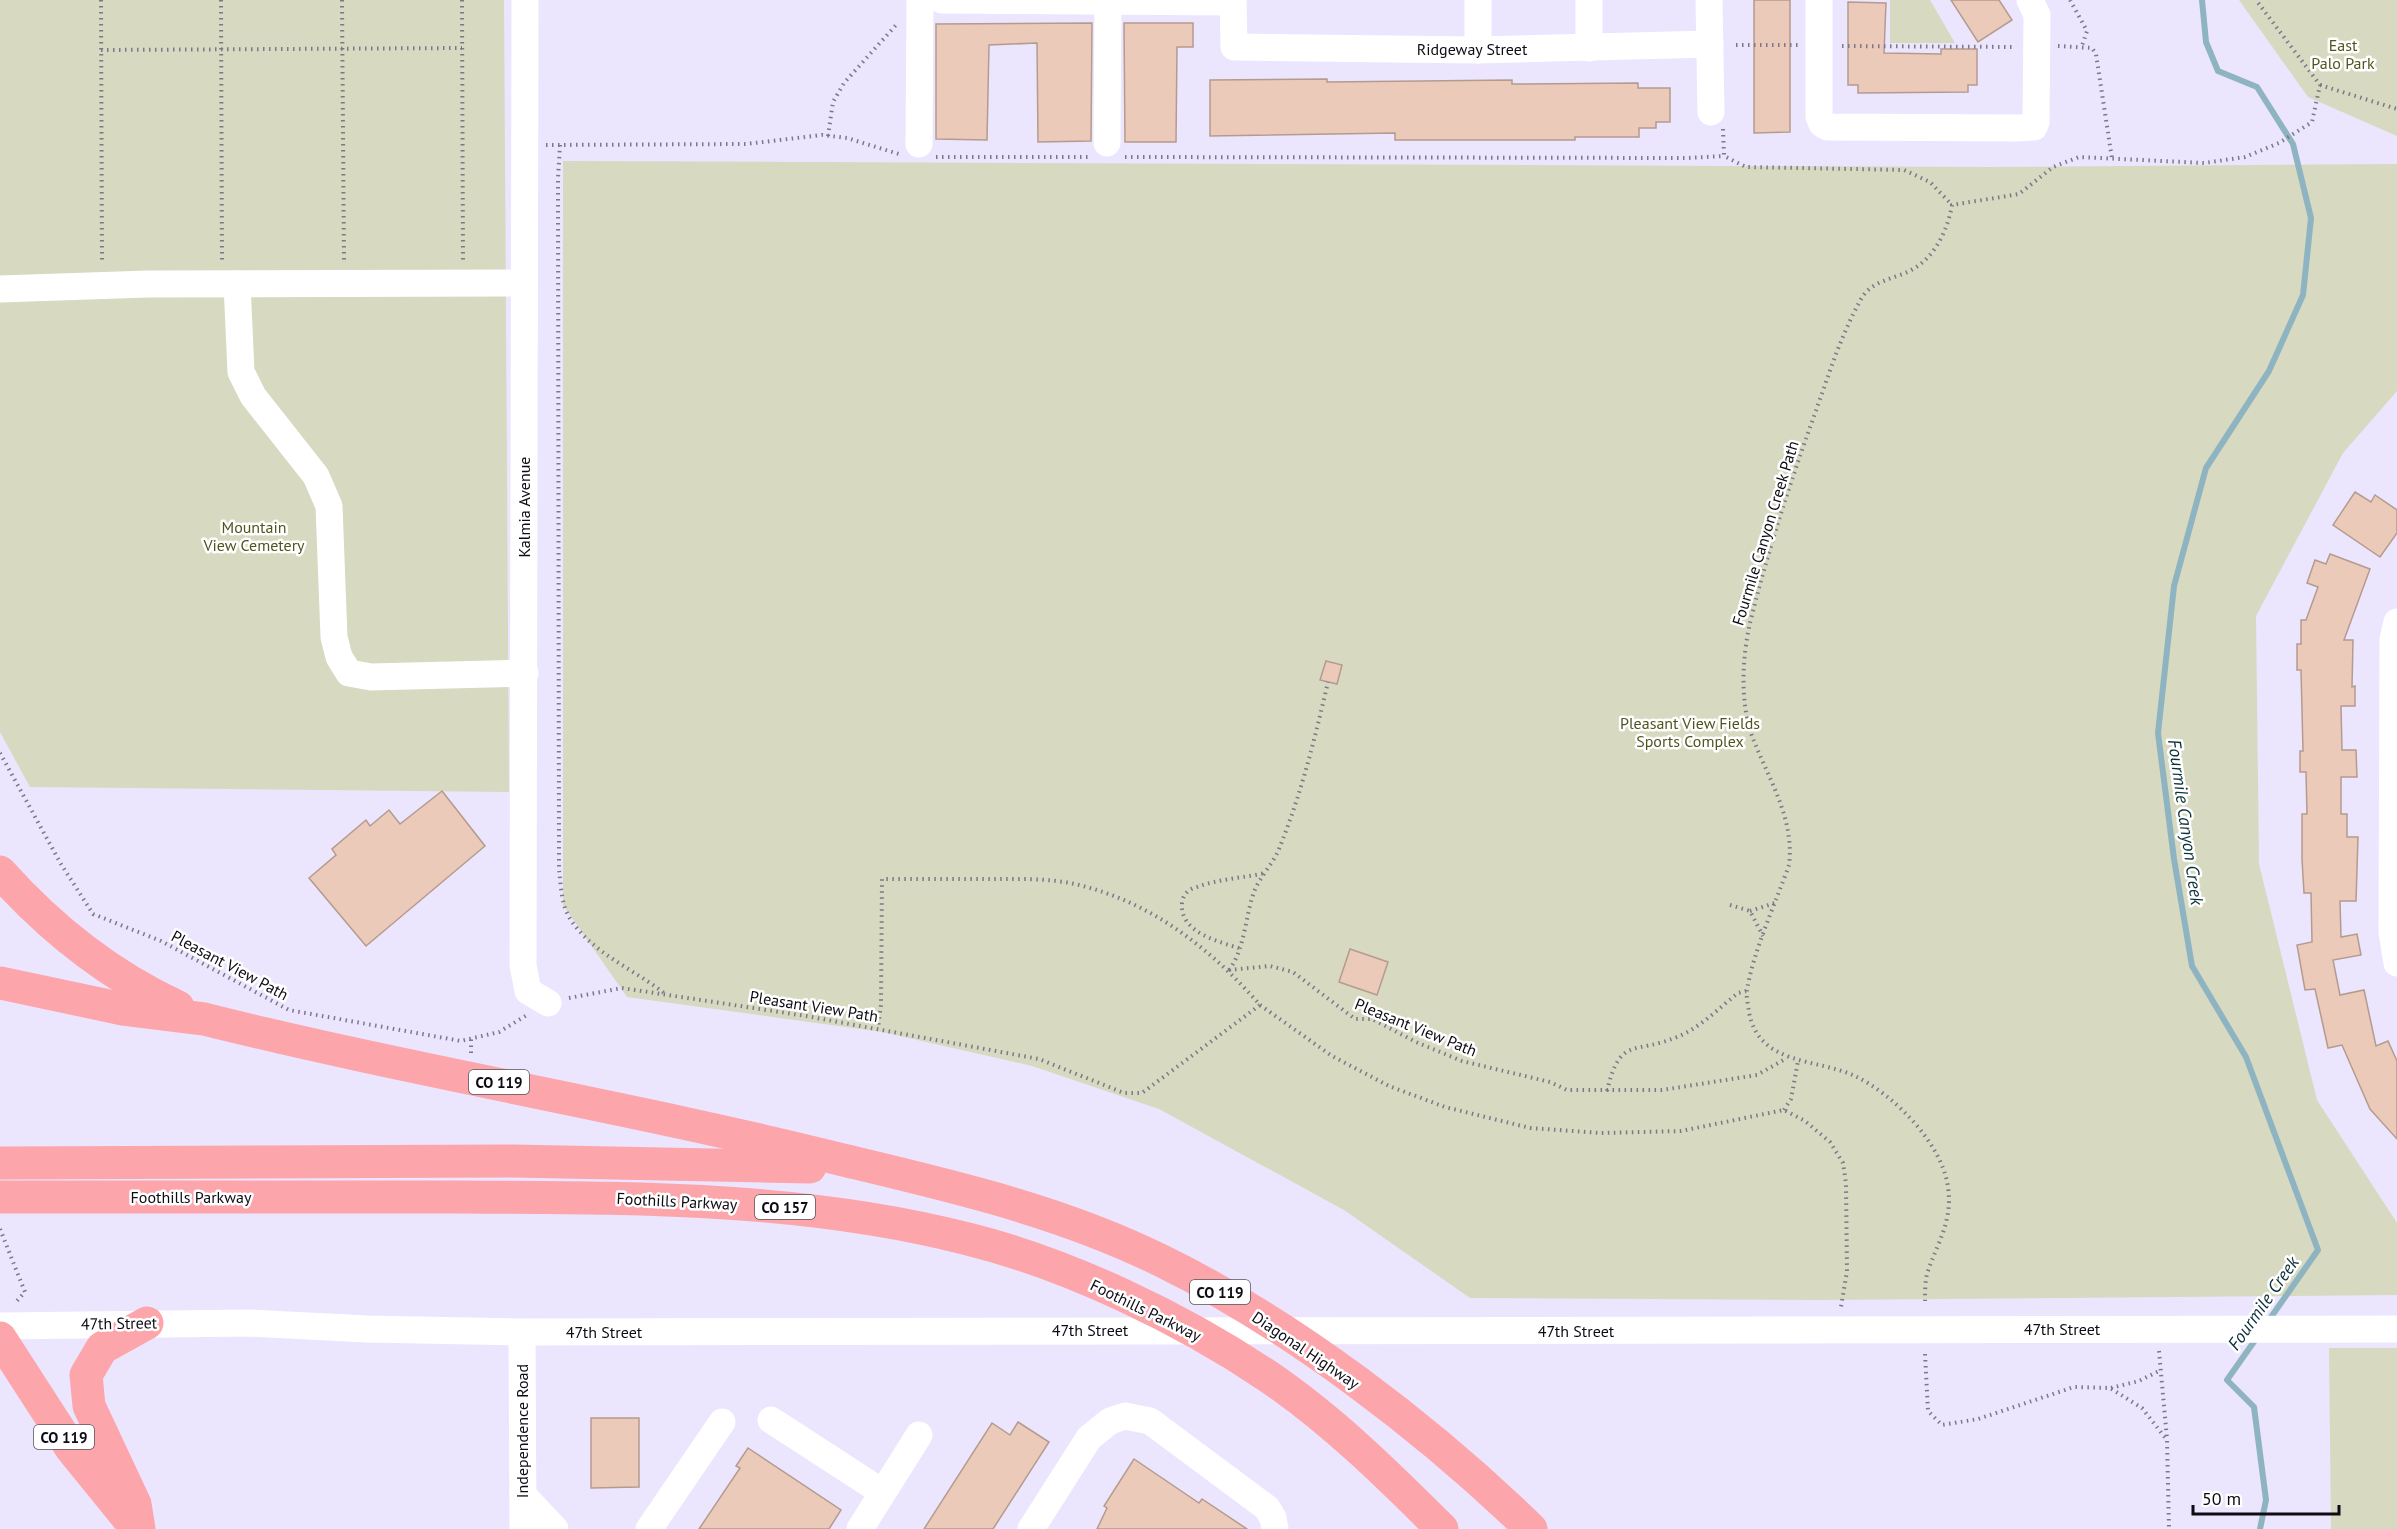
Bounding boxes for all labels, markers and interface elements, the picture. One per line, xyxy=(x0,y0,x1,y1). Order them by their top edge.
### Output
park label: East Palo Park xyxy=(2311,35,2375,73)
street label: Ridgeway Street xyxy=(1417,39,1528,59)
street label: Fourmile Canyon Creek Path xyxy=(1727,438,1803,628)
street label: Kalmia Avenue xyxy=(514,457,534,557)
park label: Mountain View Cemetery xyxy=(202,517,305,555)
park label: Pleasant View Fields Sports Complex xyxy=(1620,713,1760,751)
water label: Fourmile Canyon Creek xyxy=(2163,738,2209,907)
street label: Pleasant View Path xyxy=(168,926,292,1004)
street label: Pleasant View Path xyxy=(748,986,880,1026)
street label: Pleasant View Path xyxy=(1352,993,1480,1061)
road number: CO 119 xyxy=(469,1070,529,1094)
street label: Foothills Parkway xyxy=(131,1187,252,1207)
street label: Foothills Parkway xyxy=(616,1188,738,1214)
road number: CO 157 xyxy=(755,1195,815,1219)
water label: Fourmile Creek xyxy=(2222,1251,2304,1354)
street label: Foothills Parkway xyxy=(1087,1275,1205,1346)
road number: CO 119 xyxy=(1190,1280,1250,1304)
street label: Diagonal Highway xyxy=(1249,1307,1364,1394)
street label: 47th Street xyxy=(81,1312,158,1334)
street label: 47th Street xyxy=(2024,1319,2101,1339)
street label: 47th Street xyxy=(1052,1320,1129,1340)
street label: 47th Street xyxy=(1538,1321,1615,1341)
street label: 47th Street xyxy=(566,1322,643,1342)
street label: Independence Road xyxy=(512,1364,532,1498)
road number: CO 119 xyxy=(34,1425,94,1449)
scale bar xyxy=(2193,1478,2338,1516)
text: 50 m xyxy=(2202,1487,2241,1510)

